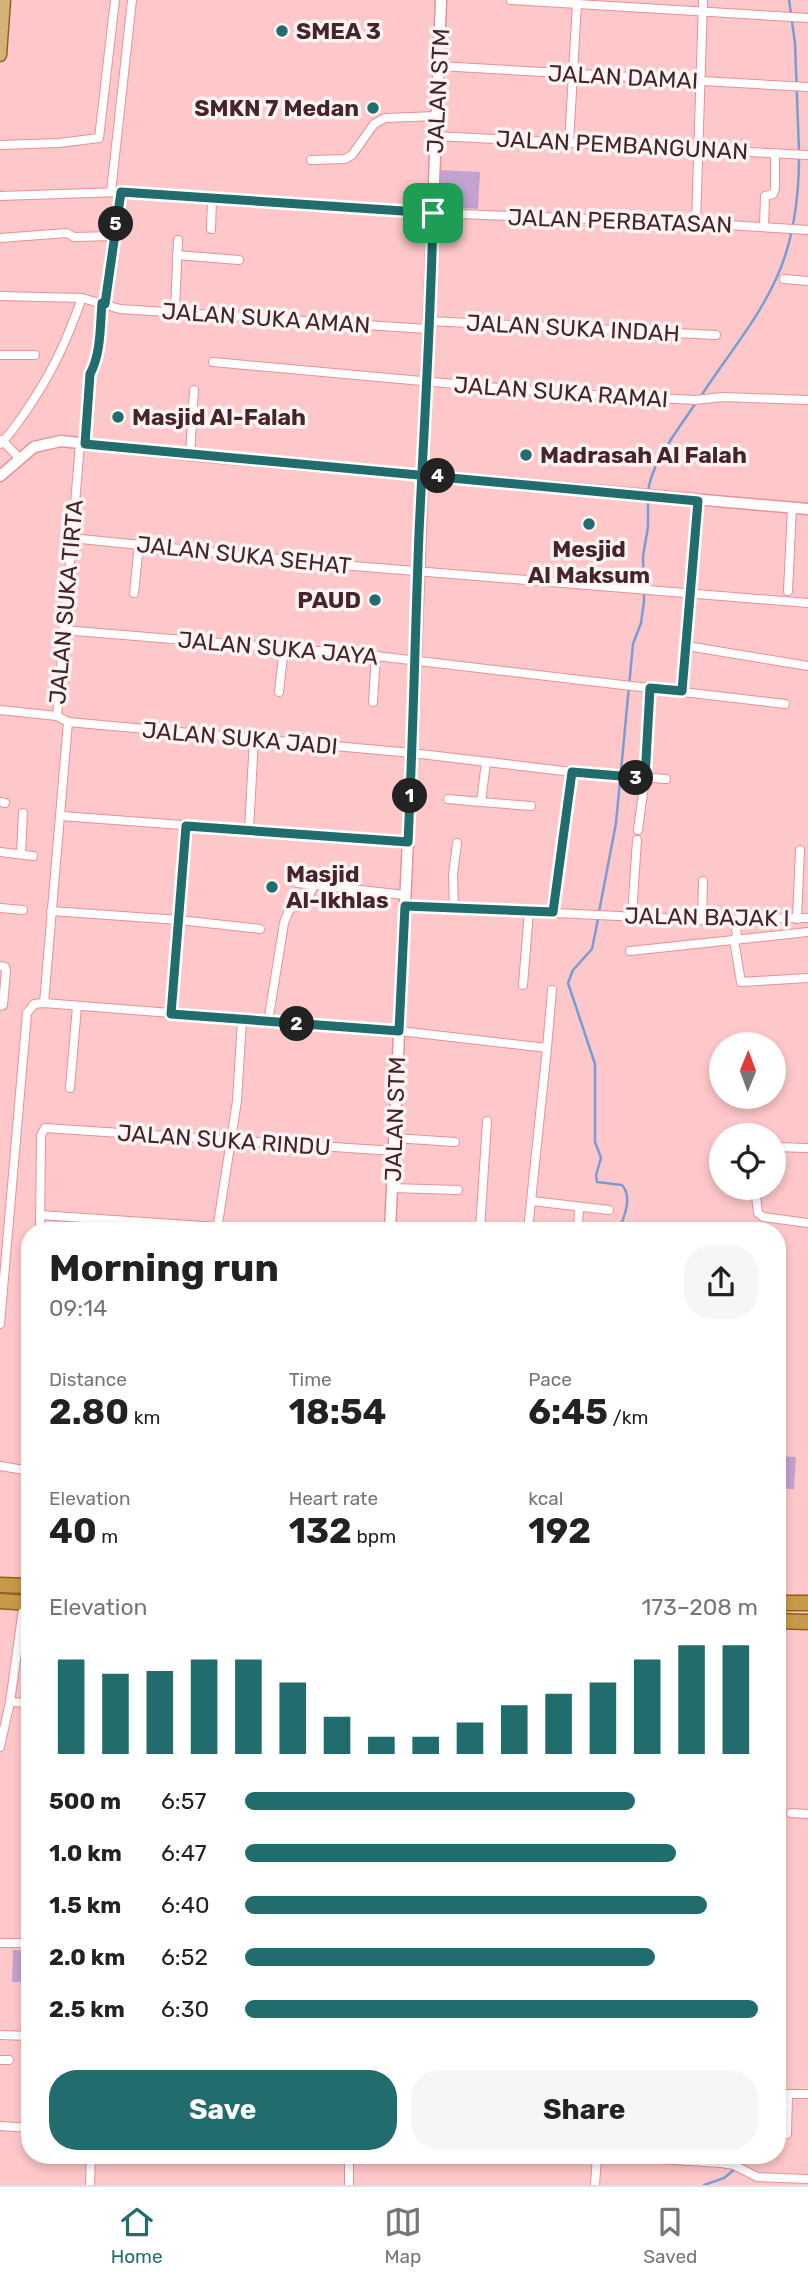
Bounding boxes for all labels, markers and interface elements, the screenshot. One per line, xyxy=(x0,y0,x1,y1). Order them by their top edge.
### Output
place label: SMEA 3 xyxy=(296,17,381,45)
marker: SMEA 3 xyxy=(274,23,290,39)
street label: JALAN STM xyxy=(421,28,455,154)
street label: JALAN DAMAI xyxy=(547,59,699,95)
place label: SMKN 7 Medan xyxy=(194,94,359,122)
marker: SMKN 7 Medan xyxy=(365,100,381,116)
street label: JALAN PEMBANGUNAN xyxy=(495,124,749,166)
pin xyxy=(403,183,463,243)
icon: arrive xyxy=(414,194,452,232)
street label: JALAN PERBATASAN xyxy=(507,203,733,239)
pin: 5 xyxy=(99,206,134,242)
text: 5 xyxy=(109,212,122,235)
street label: JALAN SUKA AMAN xyxy=(161,297,371,339)
street label: JALAN SUKA INDAH xyxy=(465,308,681,348)
street label: JALAN SUKA RAMAI xyxy=(453,371,669,413)
place label: Masjid Al-Falah xyxy=(132,403,306,431)
marker: Masjid Al-Falah xyxy=(110,409,126,425)
place label: Madrasah Al Falah xyxy=(540,441,747,469)
marker: Madrasah Al Falah xyxy=(518,447,534,463)
pin: 4 xyxy=(420,458,456,494)
text: 4 xyxy=(431,464,444,487)
street label: JALAN SUKA TIRTA xyxy=(43,499,89,705)
marker: Mesjid Al Maksum xyxy=(581,516,597,532)
street label: JALAN SUKA SEHAT xyxy=(135,530,353,580)
place label: Mesjid Al Maksum xyxy=(528,535,650,589)
place label: PAUD xyxy=(297,586,361,614)
marker: PAUD xyxy=(367,592,383,608)
street label: JALAN SUKA JAYA xyxy=(177,625,379,671)
street label: JALAN SUKA JADI xyxy=(141,716,339,760)
pin: 3 xyxy=(618,760,654,796)
text: 3 xyxy=(629,766,642,789)
pin: 1 xyxy=(392,778,428,814)
text: 1 xyxy=(405,784,414,807)
place label: Masjid Al-Ikhlas xyxy=(286,860,389,914)
marker: Masjid Al-Ikhlas xyxy=(264,879,280,895)
street label: JALAN BAJAK I xyxy=(624,902,790,932)
pin: 2 xyxy=(280,1006,314,1042)
text: 2 xyxy=(290,1012,303,1035)
north arrow xyxy=(709,1032,786,1110)
map controls xyxy=(709,1032,786,1200)
street label: JALAN STM xyxy=(379,1056,411,1182)
street label: JALAN SUKA RINDU xyxy=(116,1119,332,1161)
button: locate xyxy=(709,1123,786,1200)
text: Morning run xyxy=(49,1245,279,1291)
button: share xyxy=(684,1245,758,1319)
text: 09:14 xyxy=(49,1294,107,1322)
text: Distance xyxy=(49,1368,127,1391)
text: Time xyxy=(289,1368,332,1391)
text: Pace xyxy=(528,1368,572,1391)
text: 2.80 xyxy=(49,1391,129,1433)
text: 18:54 xyxy=(289,1391,386,1433)
text: 6:45 xyxy=(528,1391,608,1433)
text: km xyxy=(129,1406,160,1429)
text: /km xyxy=(608,1406,648,1429)
text: Elevation xyxy=(49,1487,130,1510)
text: Heart rate xyxy=(289,1487,378,1510)
text: kcal xyxy=(528,1487,563,1510)
text: 40 xyxy=(49,1510,97,1552)
text: 132 xyxy=(289,1510,352,1552)
text: 192 xyxy=(528,1510,591,1552)
text: m xyxy=(97,1525,118,1548)
text: bpm xyxy=(352,1525,396,1548)
text: Elevation xyxy=(49,1593,148,1621)
text: 173–208 m xyxy=(641,1593,758,1621)
text: 500 m xyxy=(49,1787,121,1815)
text: 6:57 xyxy=(161,1787,206,1815)
text: 1.0 km xyxy=(49,1839,122,1867)
text: 6:47 xyxy=(161,1839,206,1867)
text: 1.5 km xyxy=(49,1891,121,1919)
text: 6:40 xyxy=(161,1891,210,1919)
text: 2.0 km xyxy=(49,1943,125,1971)
text: 6:52 xyxy=(161,1943,208,1971)
text: 2.5 km xyxy=(49,1995,125,2023)
text: 6:30 xyxy=(161,1995,209,2023)
button: Save xyxy=(49,2070,397,2150)
button: Share xyxy=(411,2070,758,2150)
tab: Home xyxy=(111,2203,163,2268)
tab: Map xyxy=(384,2203,422,2268)
tab: Saved xyxy=(643,2203,697,2268)

